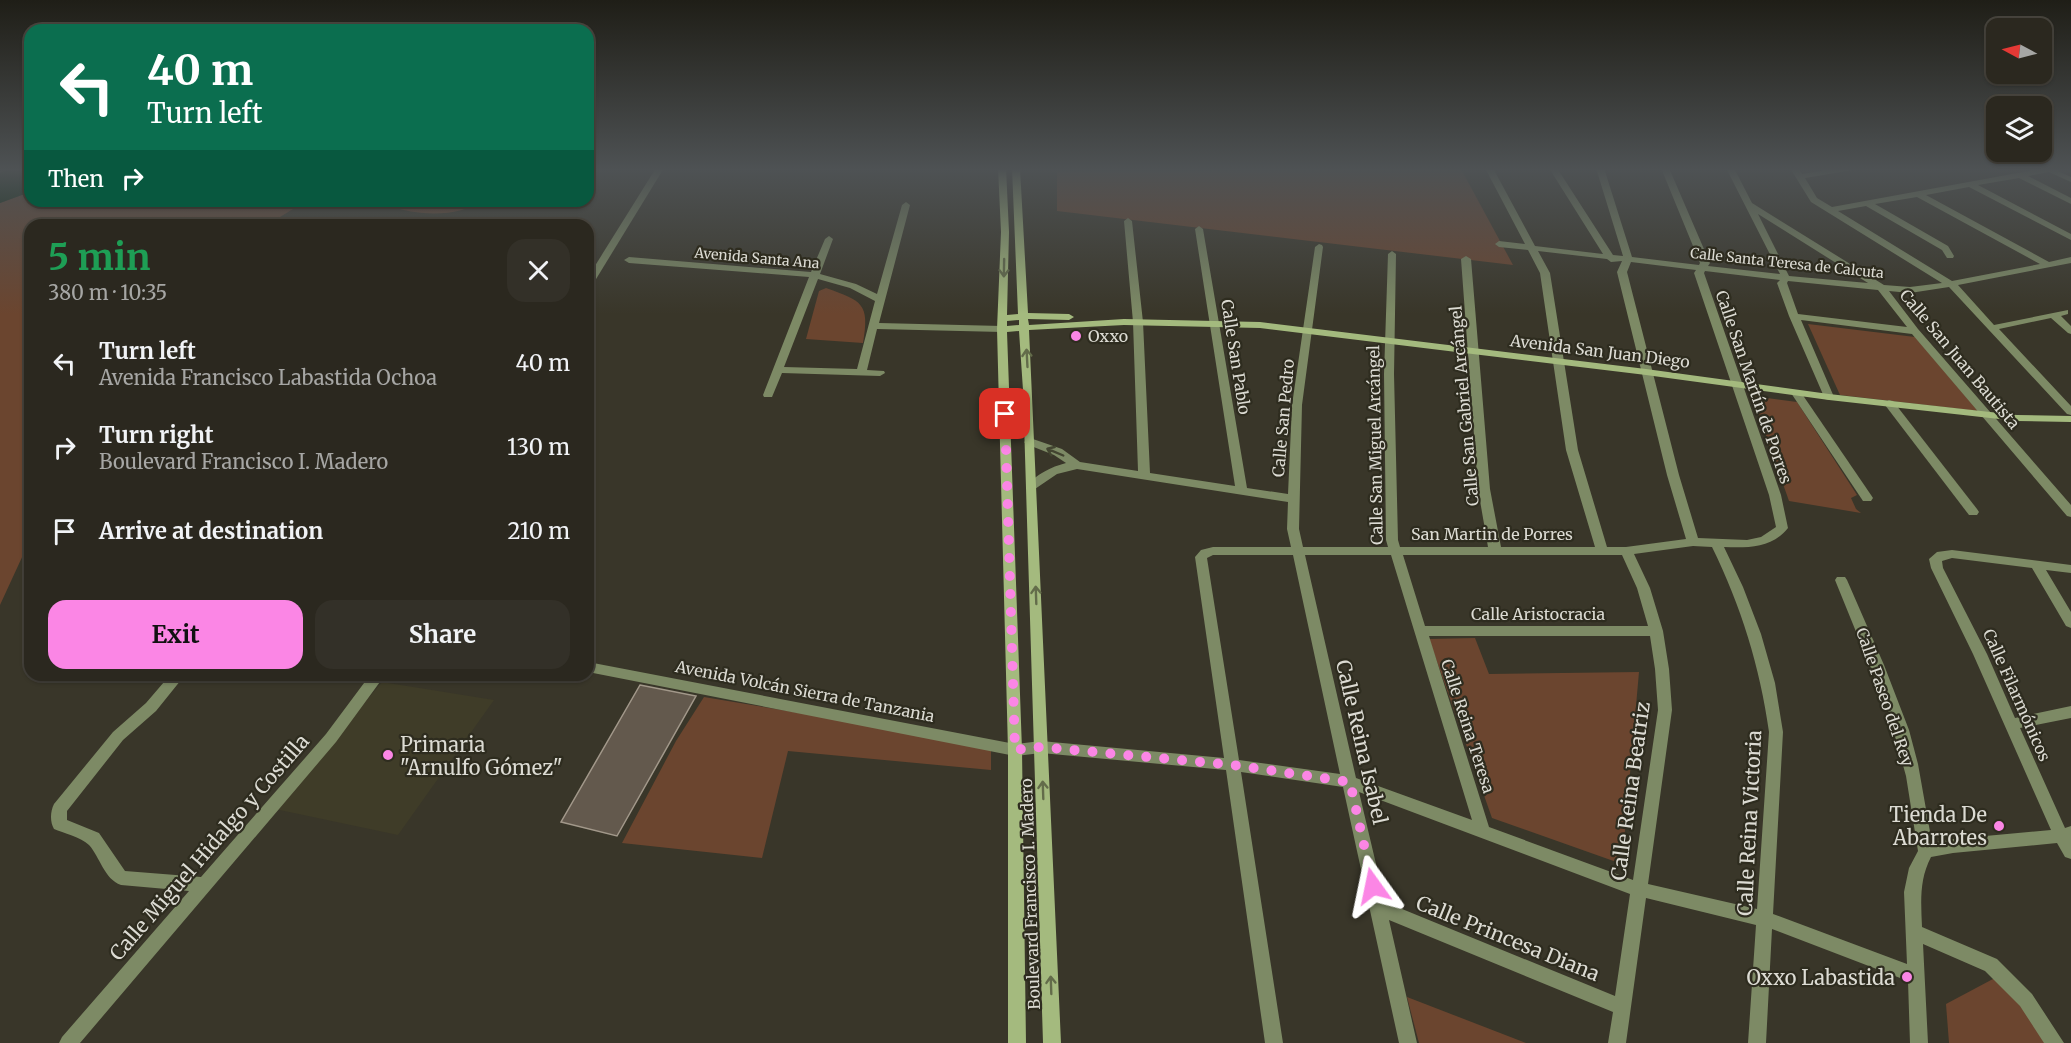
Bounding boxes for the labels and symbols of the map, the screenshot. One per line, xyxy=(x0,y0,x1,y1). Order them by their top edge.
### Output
north arrow xyxy=(1986,18,2052,84)
street label: Avenida Santa Ana xyxy=(693,243,821,272)
street label: Calle Santa Teresa de Calcuta xyxy=(1689,244,1885,282)
one-way arrow xyxy=(998,258,1010,278)
street label: Calle San Juan Bautista xyxy=(1896,285,2025,433)
street label: Calle San Martín de Porres xyxy=(1711,288,1797,486)
street label: Calle San Pablo xyxy=(1217,298,1255,416)
street label: Calle San Gabriel Arcángel xyxy=(1445,305,1483,507)
place label: Oxxo xyxy=(1088,326,1128,346)
marker: Oxxo xyxy=(1069,329,1083,343)
street label: Avenida San Juan Diego xyxy=(1508,330,1691,372)
street label: Calle San Miguel Arcángel xyxy=(1363,345,1387,545)
one-way arrow xyxy=(1021,349,1032,368)
street label: Calle San Pedro xyxy=(1268,358,1298,478)
pin xyxy=(979,388,1030,439)
one-way arrow xyxy=(1046,446,1064,457)
street label: San Martin de Porres xyxy=(1411,524,1573,544)
one-way arrow xyxy=(1030,585,1042,605)
street label: Calle Aristocracia xyxy=(1471,604,1605,624)
street label: Calle Paseo del Rey xyxy=(1852,625,1918,770)
street label: Calle Filarmónicos xyxy=(1979,626,2055,764)
street label: Avenida Volcán Sierra de Tanzania xyxy=(673,656,937,726)
street label: Calle Reina Teresa xyxy=(1437,656,1499,796)
street label: Calle Reina Isabel xyxy=(1331,657,1393,827)
street label: Calle Reina Beatriz xyxy=(1605,700,1655,882)
street label: Calle Miguel Hidalgo y Costilla xyxy=(104,729,314,965)
street label: Calle Reina Victoria xyxy=(1732,729,1766,916)
place label: Primaria "Arnulfo Gómez" xyxy=(400,732,563,780)
marker: Primaria "Arnulfo Gómez" xyxy=(381,748,395,762)
street label: Boulevard Francisco I. Madero xyxy=(1016,778,1044,1010)
one-way arrow xyxy=(1037,780,1049,800)
place label: Tienda De Abarrotes xyxy=(1889,802,1987,850)
marker: Tienda De Abarrotes xyxy=(1992,819,2006,833)
position arrow xyxy=(1341,854,1405,918)
street label: Calle Princesa Diana xyxy=(1413,890,1604,986)
place label: Oxxo Labastida xyxy=(1746,965,1895,990)
marker: Oxxo Labastida xyxy=(1900,970,1914,984)
one-way arrow xyxy=(1045,975,1056,995)

